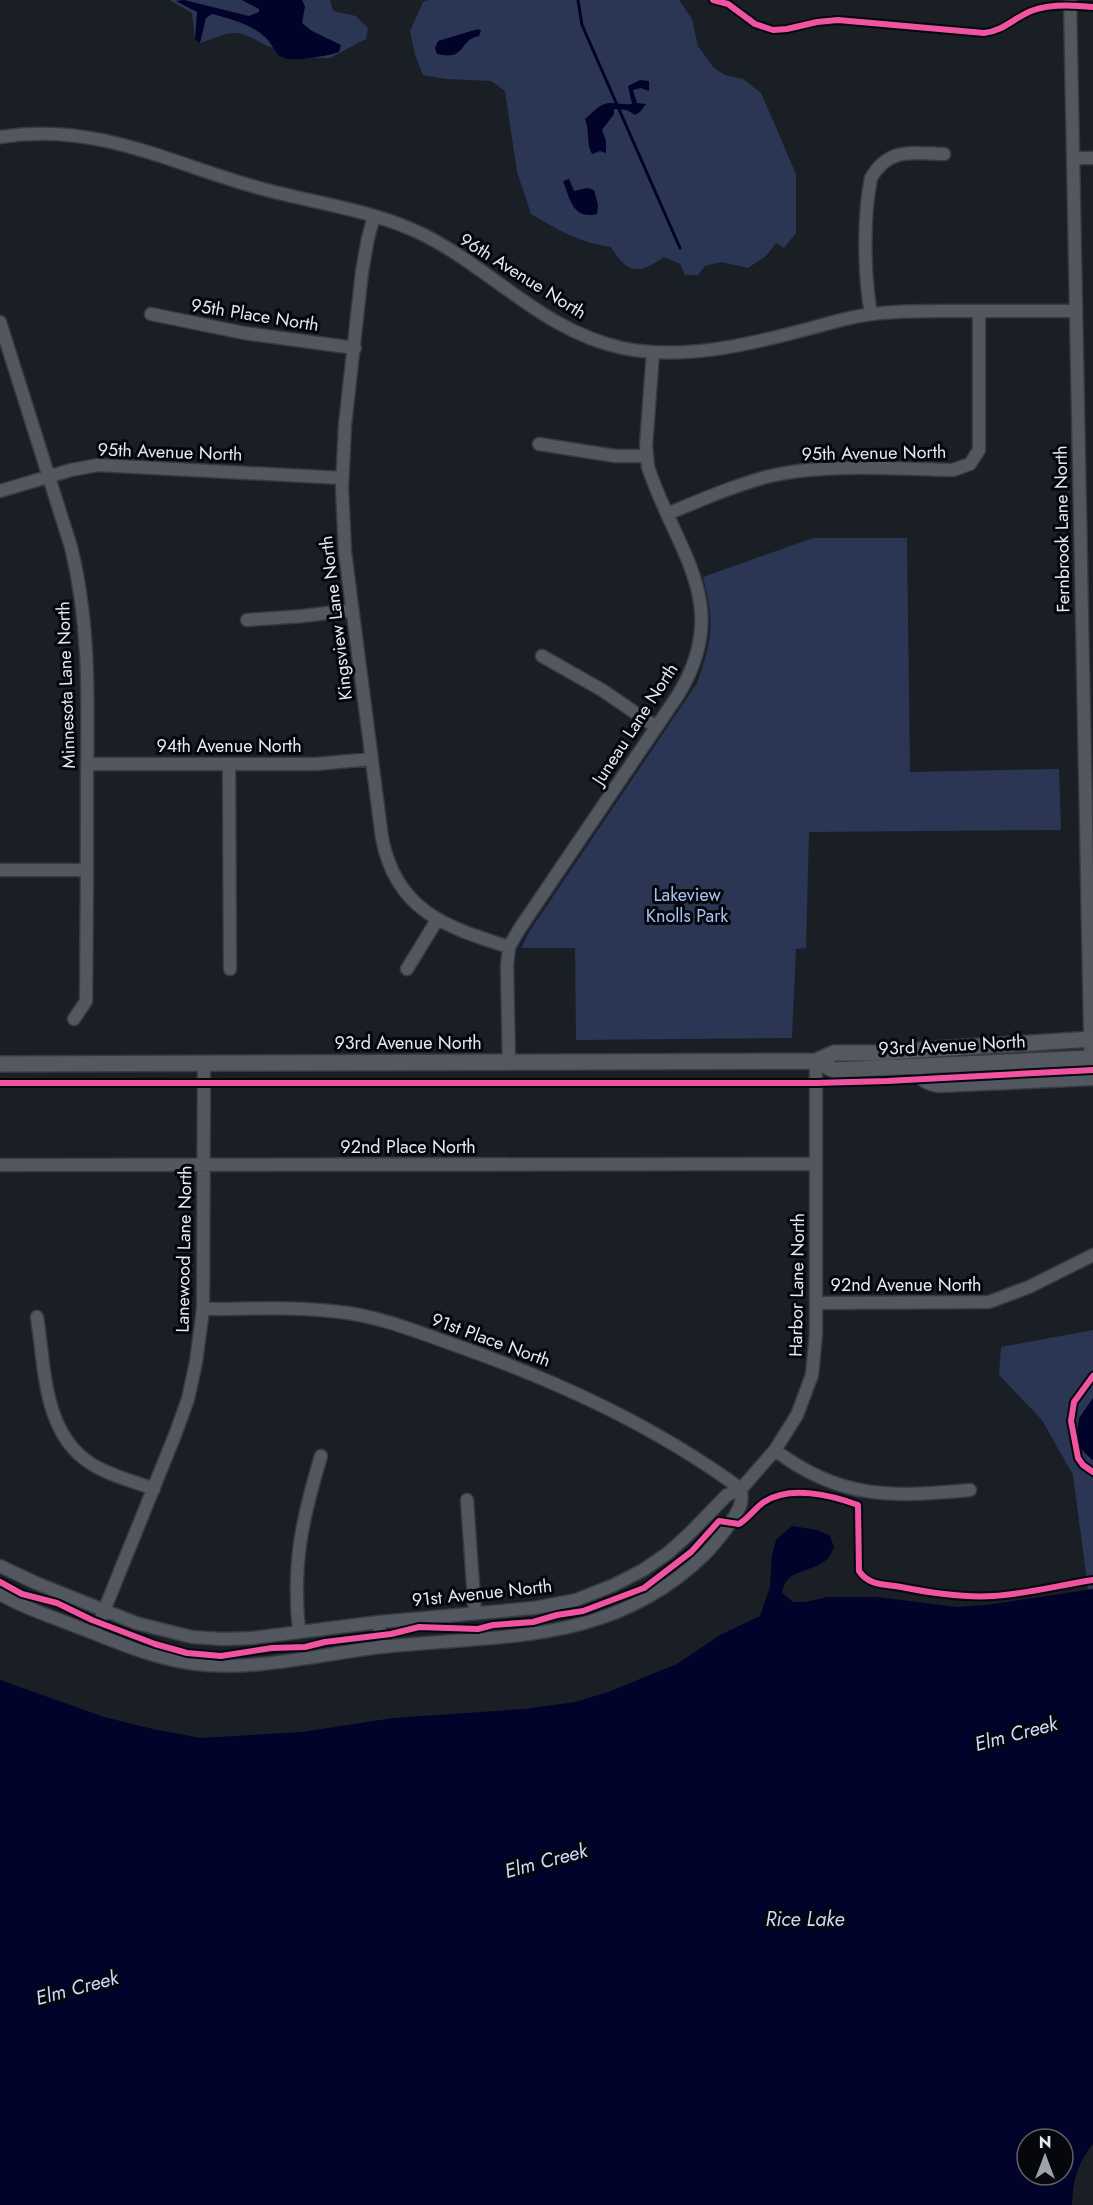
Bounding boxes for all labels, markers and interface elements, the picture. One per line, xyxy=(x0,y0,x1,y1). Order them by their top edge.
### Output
street label: 96th Avenue North xyxy=(455,227,591,325)
street label: 95th Place North xyxy=(189,292,321,338)
street label: 95th Avenue North xyxy=(97,436,243,468)
street label: 95th Avenue North xyxy=(801,439,947,467)
street label: Fernbrook Lane North xyxy=(1048,445,1076,613)
street label: Kingsview Lane North xyxy=(313,534,359,702)
street label: Minnesota Lane North xyxy=(50,601,82,769)
street label: Juneau Lane North xyxy=(585,658,684,792)
street label: 94th Avenue North xyxy=(156,733,302,759)
park label: Lakeview Knolls Park xyxy=(646,882,728,929)
street label: 93rd Avenue North xyxy=(878,1028,1026,1062)
street label: 93rd Avenue North xyxy=(334,1030,482,1056)
street label: 92nd Place North xyxy=(340,1134,476,1160)
street label: Lanewood Lane North xyxy=(170,1165,198,1333)
street label: Harbor Lane North xyxy=(783,1213,811,1357)
street label: 92nd Avenue North xyxy=(831,1272,981,1298)
street label: 91st Place North xyxy=(428,1306,554,1374)
street label: 91st Avenue North xyxy=(411,1573,553,1613)
water label: Elm Creek xyxy=(971,1709,1062,1759)
water label: Elm Creek xyxy=(501,1836,592,1886)
water label: Rice Lake xyxy=(765,1905,845,1934)
water label: Elm Creek xyxy=(32,1963,123,2013)
north arrow xyxy=(1015,2127,1075,2187)
text: N xyxy=(1039,2131,1051,2154)

